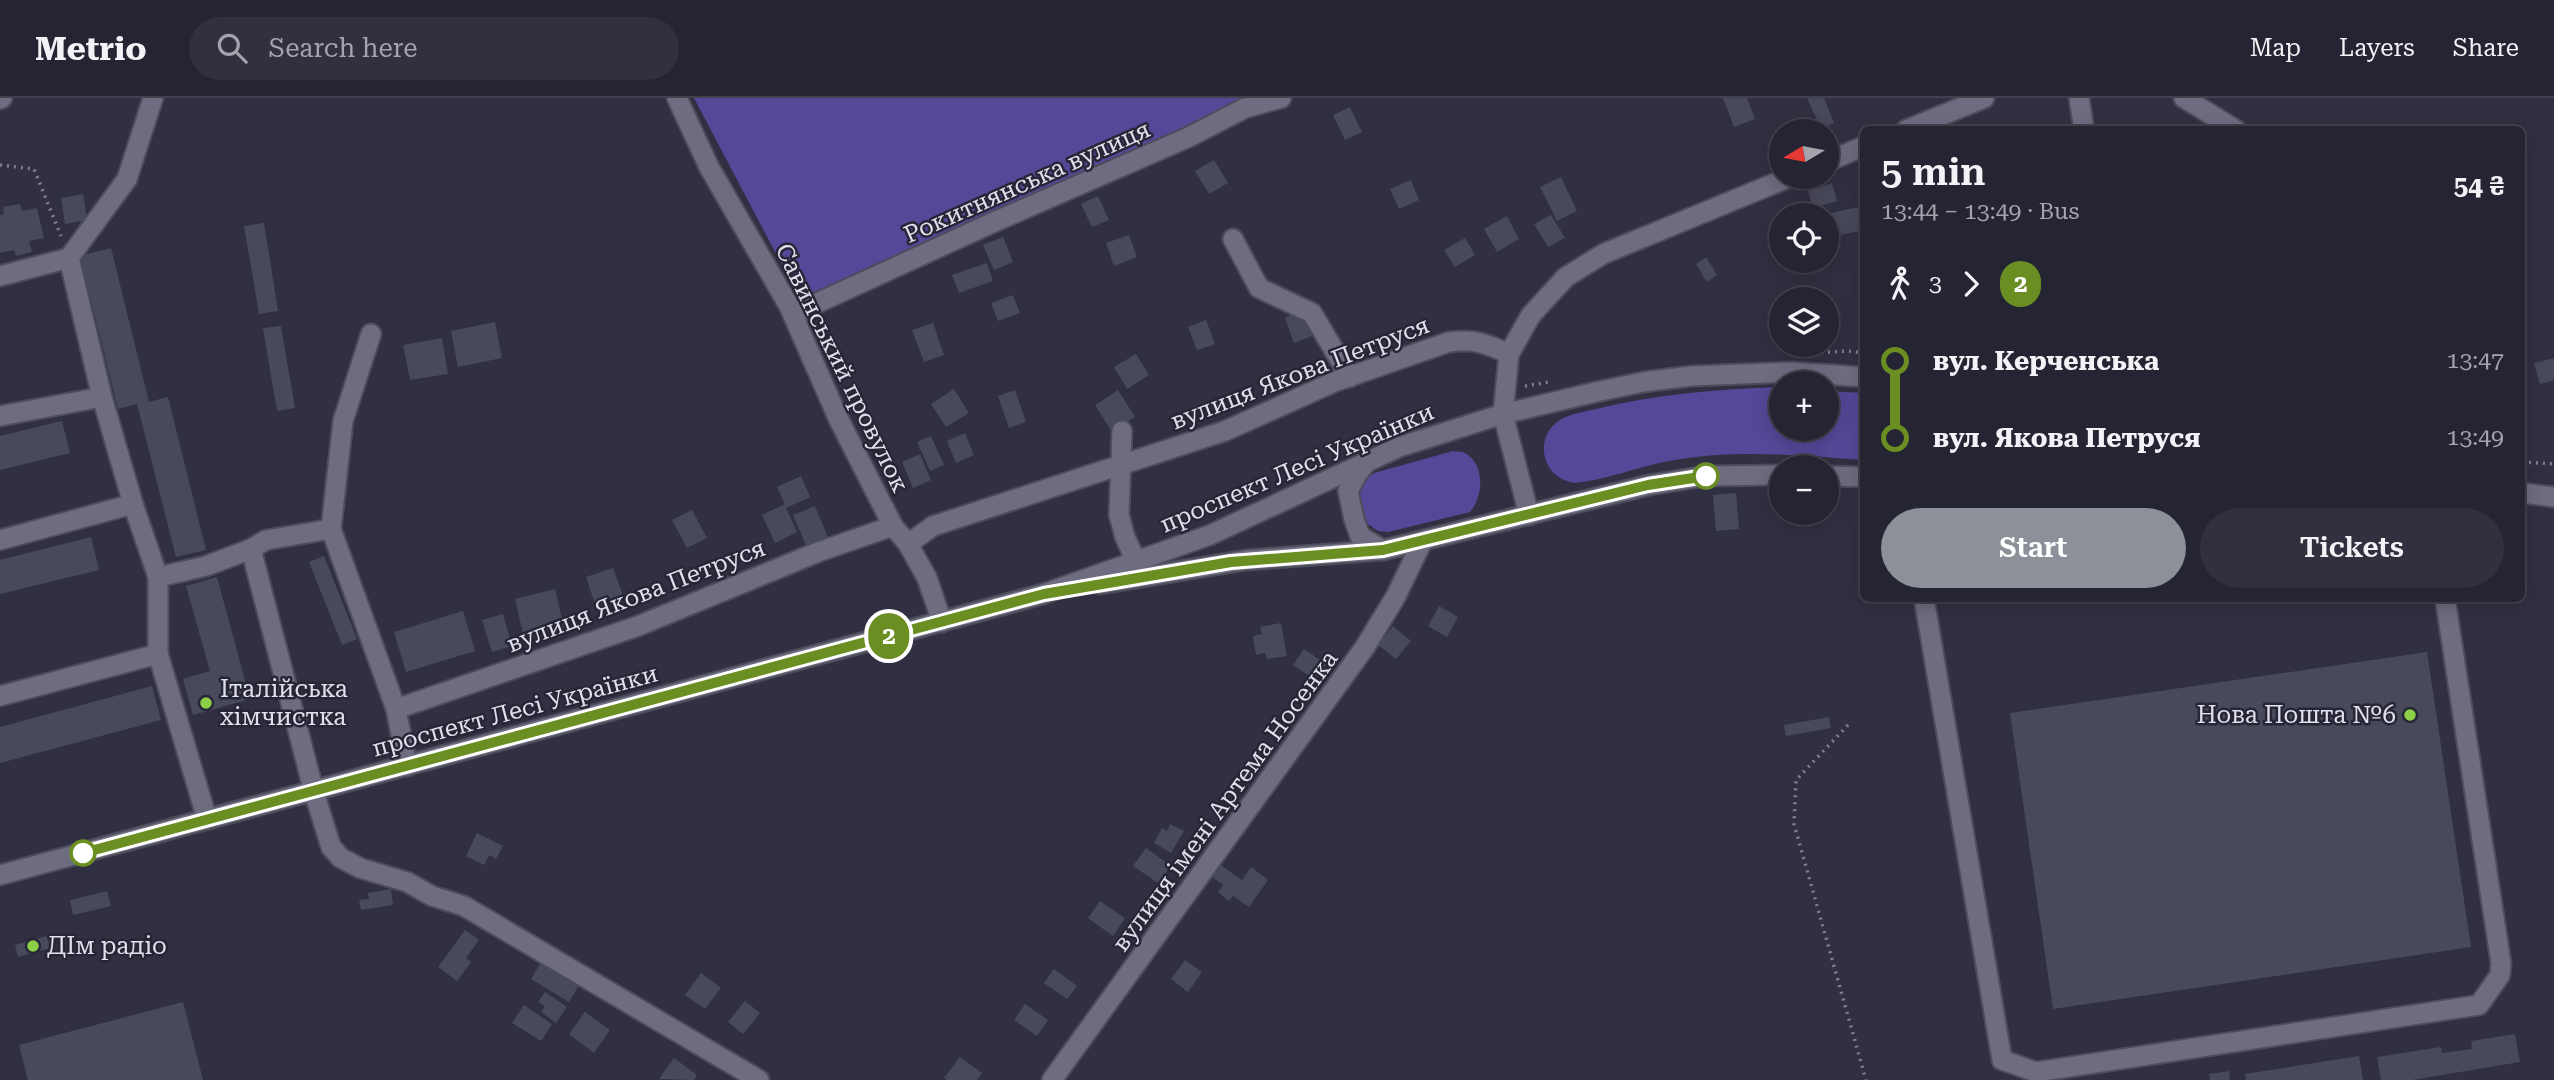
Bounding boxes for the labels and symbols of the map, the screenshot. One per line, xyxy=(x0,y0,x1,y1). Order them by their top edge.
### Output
street label: Рокитнянська вулиця xyxy=(900,115,1154,249)
north arrow xyxy=(1769,119,1839,189)
street label: Савинський провулок xyxy=(770,239,914,497)
street label: вулиця Якова Петруся xyxy=(1167,311,1433,435)
street label: проспект Лесі Українки xyxy=(1156,398,1438,538)
unlabelled marker xyxy=(1693,463,1719,489)
street label: вулиця Якова Петруся xyxy=(503,534,769,658)
line badge: 2 xyxy=(866,613,912,659)
street label: вулиця імені Артема Носенка xyxy=(1107,645,1343,957)
street label: проспект Лесі Українки xyxy=(369,659,661,763)
place label: Італійська хімчистка xyxy=(220,675,348,731)
marker: Італійська хімчистка xyxy=(198,695,214,711)
place label: Нова Пошта №6 xyxy=(2197,701,2396,729)
marker: Нова Пошта №6 xyxy=(2402,707,2418,723)
unlabelled marker xyxy=(70,840,96,866)
place label: ДІм радіо xyxy=(47,932,167,960)
marker: ДІм радіо xyxy=(25,938,41,954)

